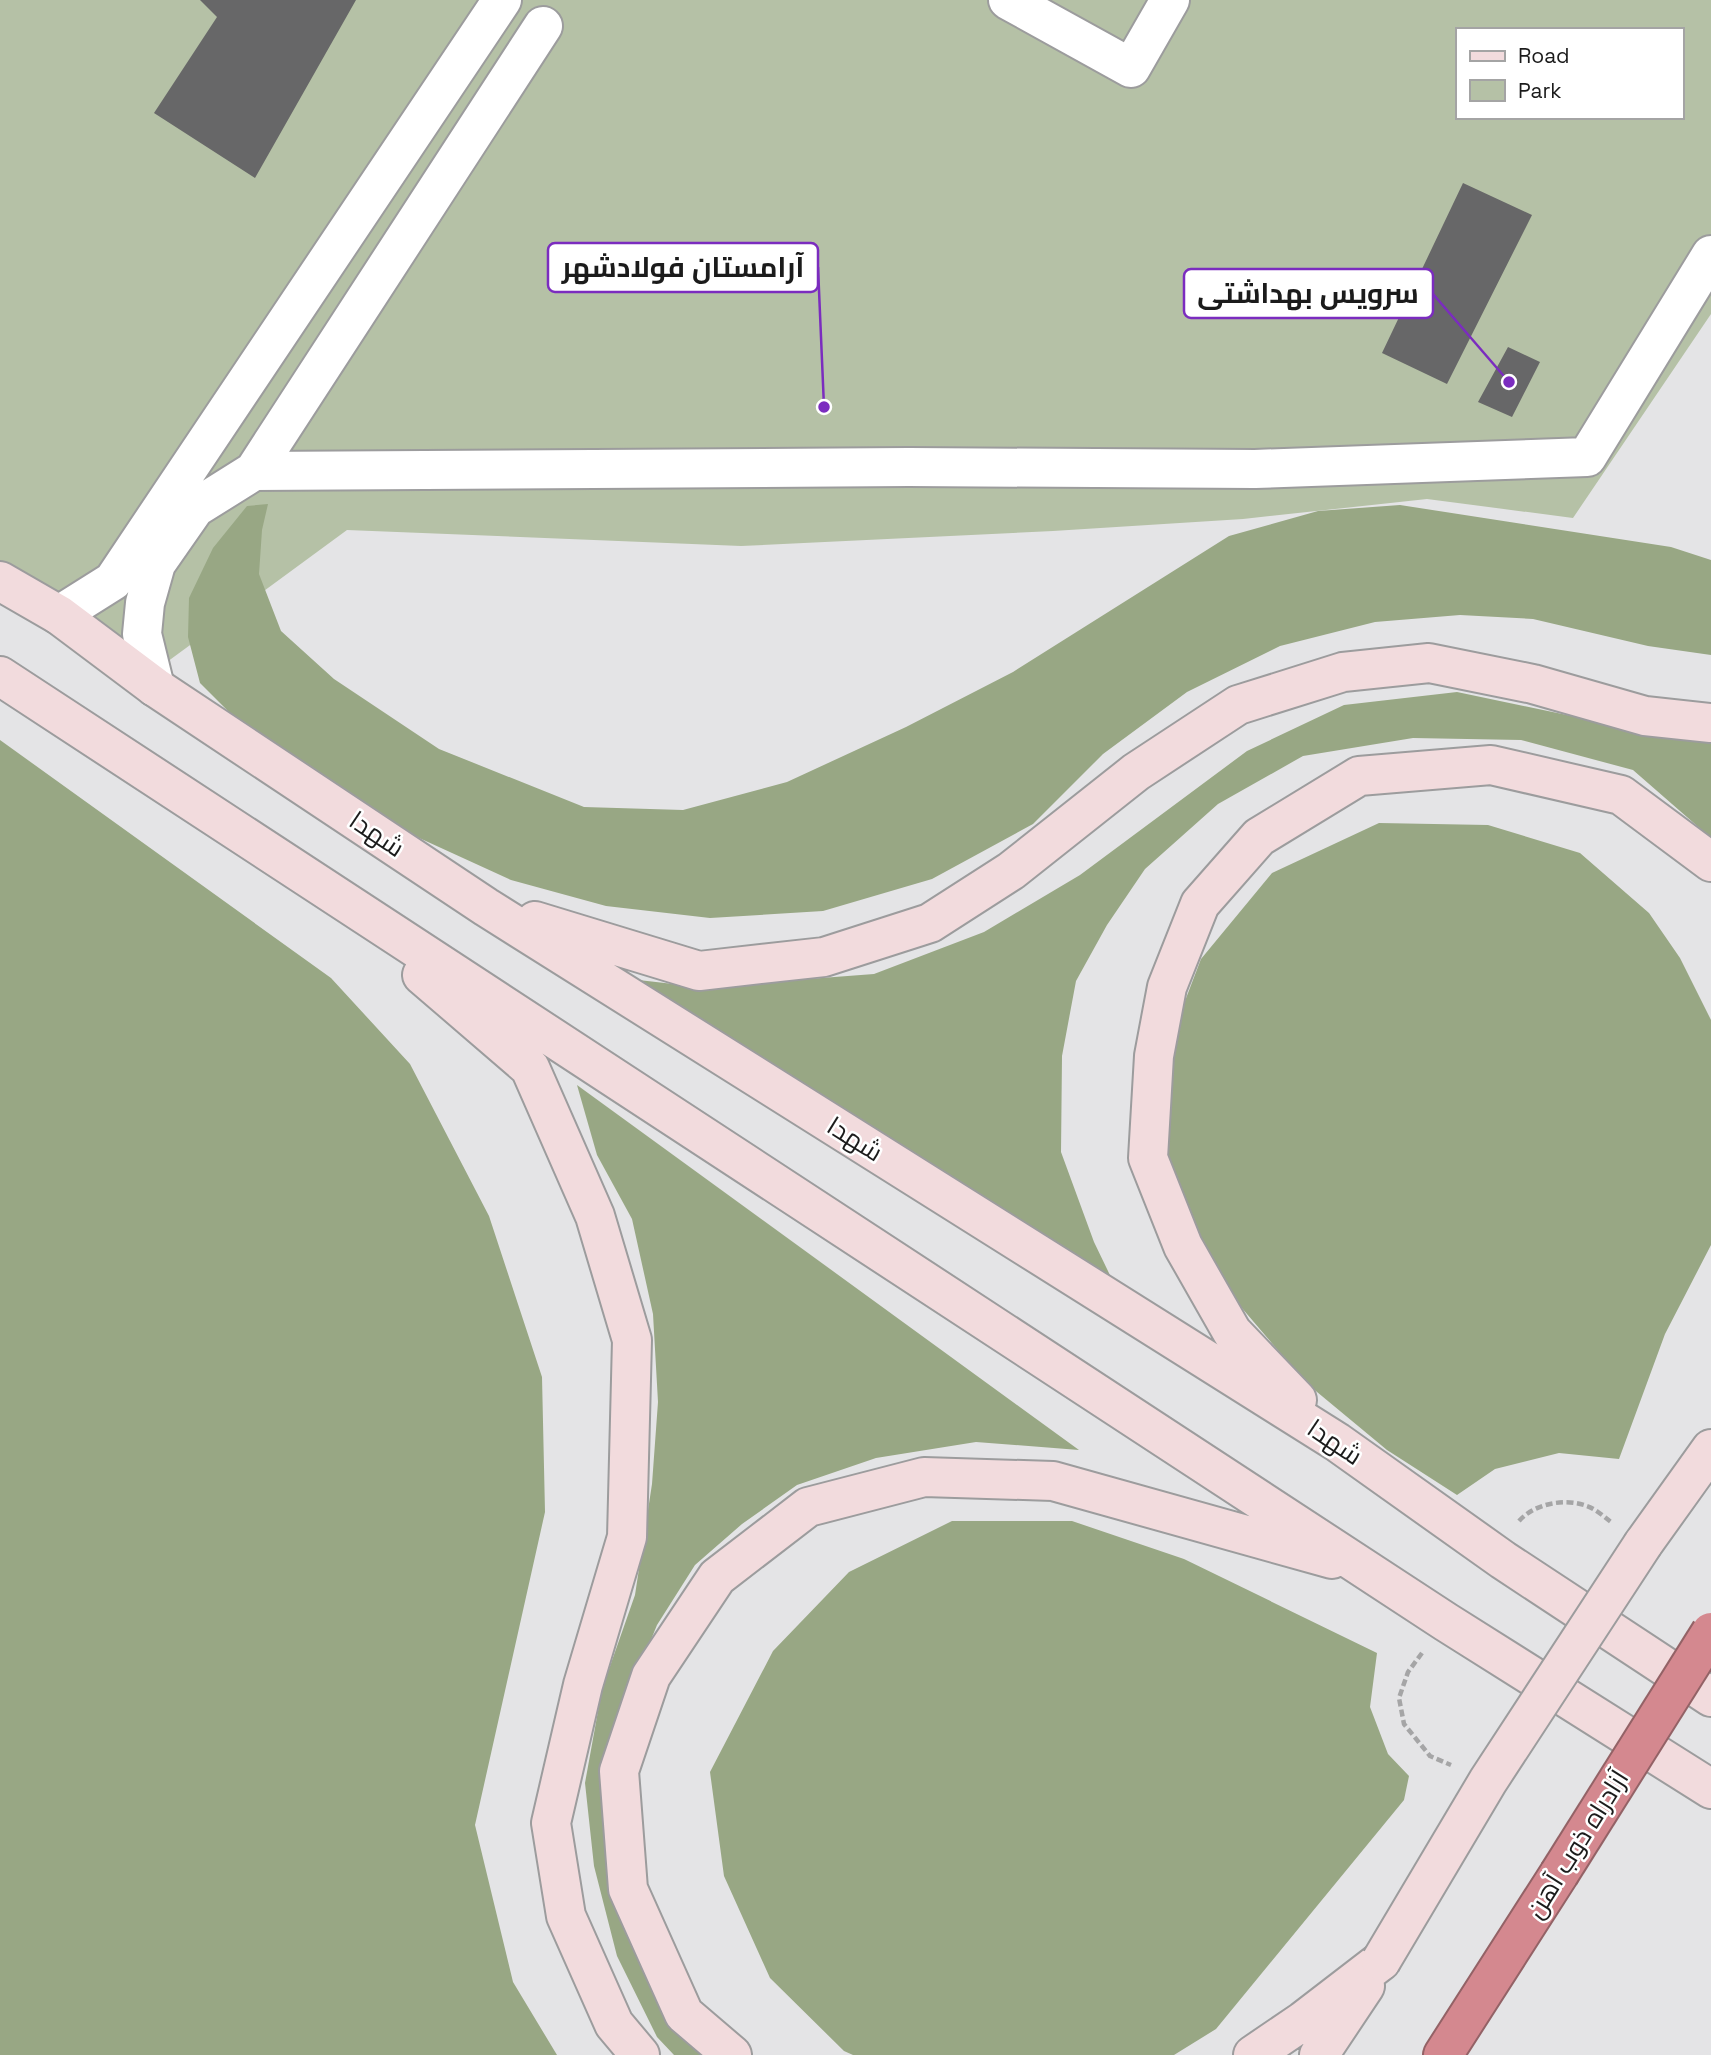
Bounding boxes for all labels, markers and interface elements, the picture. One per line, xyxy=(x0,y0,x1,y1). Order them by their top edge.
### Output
legend xyxy=(1456,28,1683,119)
text: Road xyxy=(1518,42,1570,69)
text: Park xyxy=(1518,77,1562,104)
callout: آرامستان فولادشهر xyxy=(548,243,818,292)
text: آرامستان فولادشهر xyxy=(561,249,804,285)
callout: سرویس بهداشتی xyxy=(1184,269,1433,318)
text: سرویس بهداشتی xyxy=(1197,275,1419,311)
street label: شهدا xyxy=(343,803,411,865)
street label: شهدا xyxy=(821,1109,889,1169)
street label: شهدا xyxy=(1301,1411,1369,1473)
street label: آزادراه ذوب آهن xyxy=(1518,1763,1636,1925)

